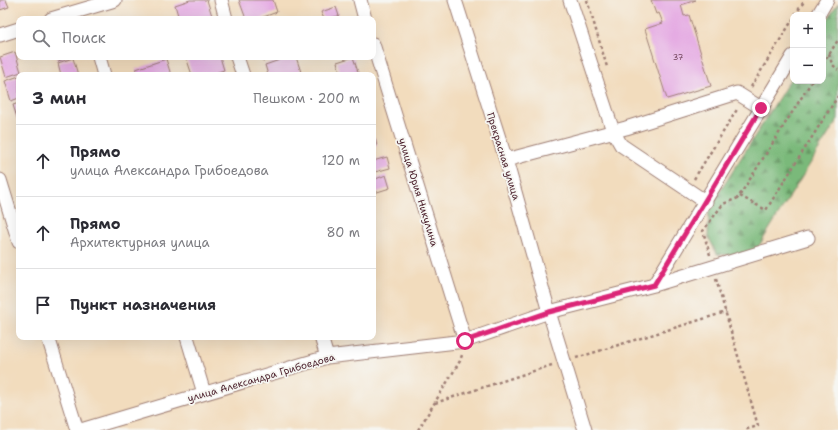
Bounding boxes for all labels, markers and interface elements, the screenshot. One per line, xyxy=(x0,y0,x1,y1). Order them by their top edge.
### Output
map controls xyxy=(790,12,826,84)
button: + xyxy=(790,12,826,48)
search box xyxy=(16,16,376,60)
icon: search xyxy=(30,27,52,49)
text: Поиск xyxy=(62,28,106,48)
button: − xyxy=(790,48,826,84)
house number: 37 xyxy=(673,52,684,63)
text: 3 мин xyxy=(32,87,87,109)
text: Пешком · 200 m xyxy=(253,90,360,107)
route end xyxy=(752,99,770,117)
street label: Прекрасная улица xyxy=(484,111,523,202)
street label: улица Юрия Никулина xyxy=(396,136,441,249)
text: Прямо xyxy=(70,142,120,162)
icon: ahead xyxy=(32,150,54,172)
text: 120 m xyxy=(322,152,360,169)
text: улица Александра Грибоедова xyxy=(70,162,269,179)
text: Прямо xyxy=(70,214,120,234)
icon: ahead xyxy=(32,222,54,244)
text: 80 m xyxy=(326,224,360,241)
text: Архитектурная улица xyxy=(70,234,210,251)
icon: arrive xyxy=(32,294,54,316)
text: Пункт назначения xyxy=(70,295,216,315)
route start xyxy=(456,332,474,350)
street label: улица Александра Грибоедова xyxy=(186,350,337,405)

